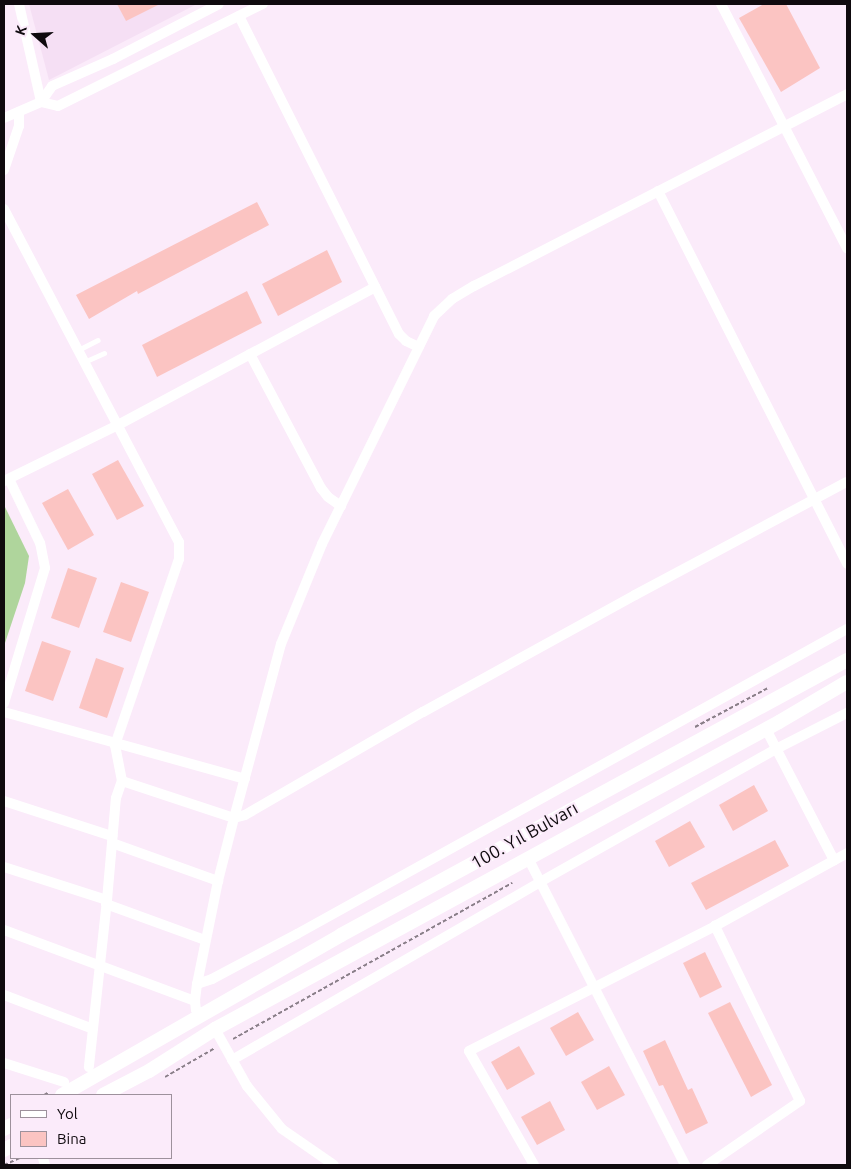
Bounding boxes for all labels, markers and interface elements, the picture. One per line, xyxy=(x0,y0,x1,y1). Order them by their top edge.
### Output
north arrow xyxy=(10,10,60,60)
text: K xyxy=(12,23,30,37)
street label: 100. Yıl Bulvarı xyxy=(467,797,581,873)
legend xyxy=(10,1094,172,1159)
text: Yol xyxy=(57,1105,78,1122)
text: Bina xyxy=(57,1130,86,1147)

